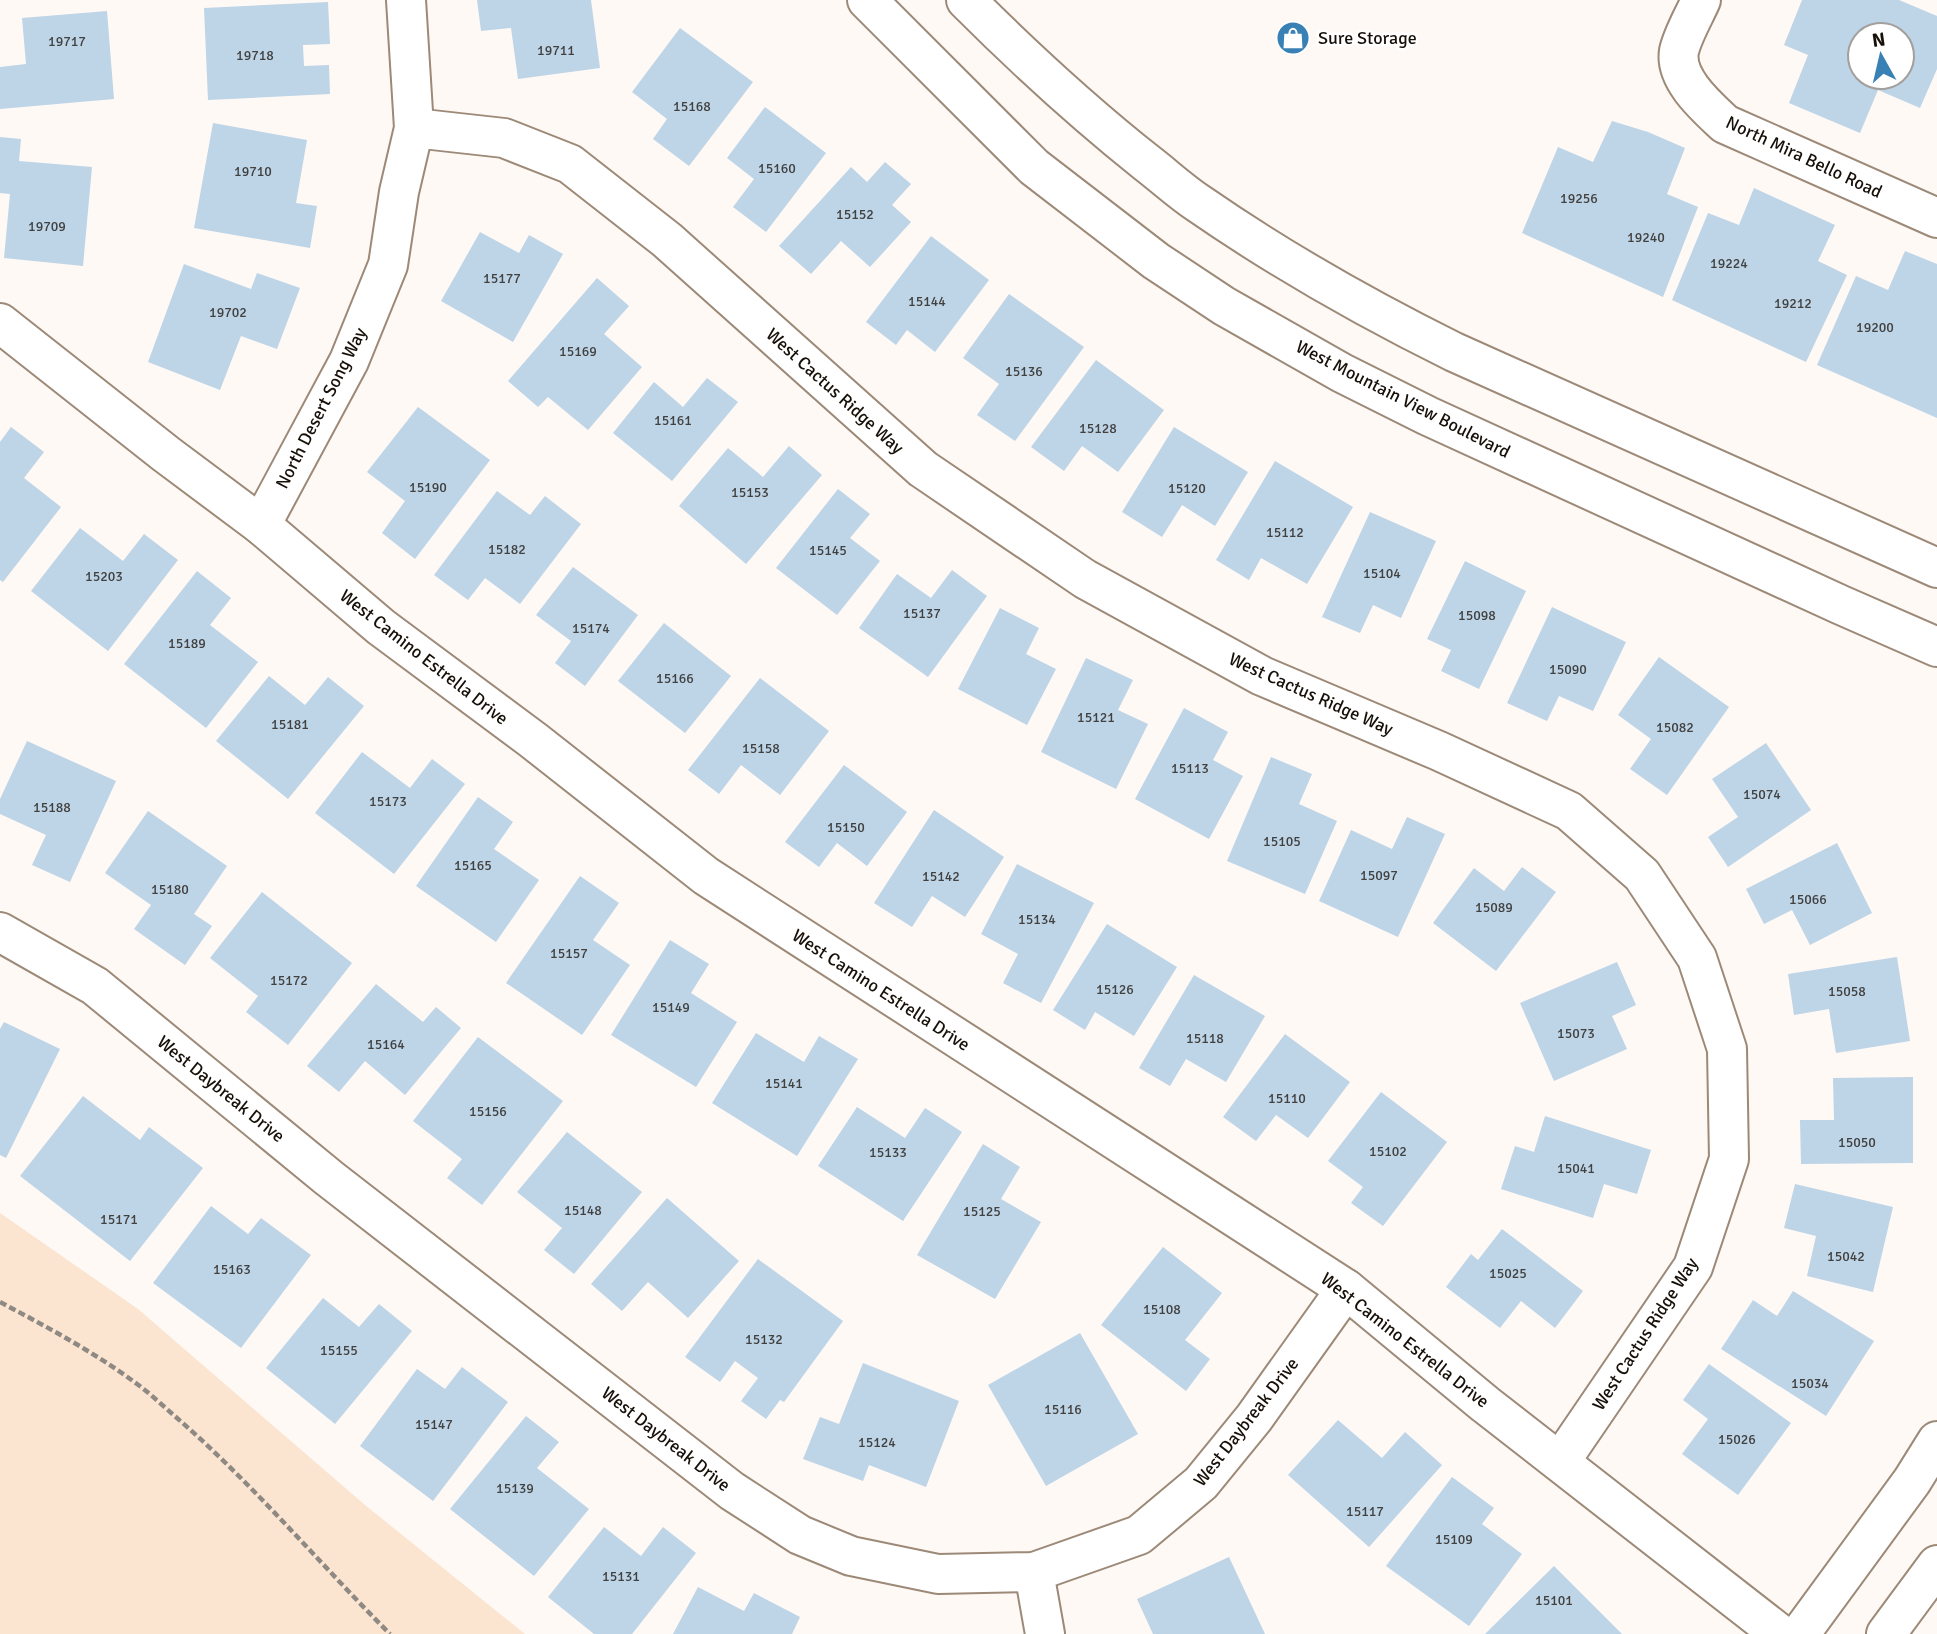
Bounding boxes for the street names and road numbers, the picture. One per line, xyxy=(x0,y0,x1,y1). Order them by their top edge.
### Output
street label: North Mira Bello Road xyxy=(1722,111,1886,203)
street label: North Desert Song Way xyxy=(271,323,371,492)
street label: West Cactus Ridge Way xyxy=(762,323,909,459)
street label: West Mountain View Boulevard xyxy=(1292,335,1514,463)
street label: West Camino Estrella Drive xyxy=(336,584,512,730)
street label: West Cactus Ridge Way xyxy=(1225,648,1397,740)
street label: West Camino Estrella Drive xyxy=(788,924,974,1056)
street label: West Daybreak Drive xyxy=(153,1031,289,1147)
street label: West Cactus Ridge Way xyxy=(1587,1253,1703,1414)
street label: West Camino Estrella Drive xyxy=(1317,1267,1493,1413)
street label: West Daybreak Drive xyxy=(1189,1353,1303,1491)
street label: West Daybreak Drive xyxy=(597,1382,735,1496)

